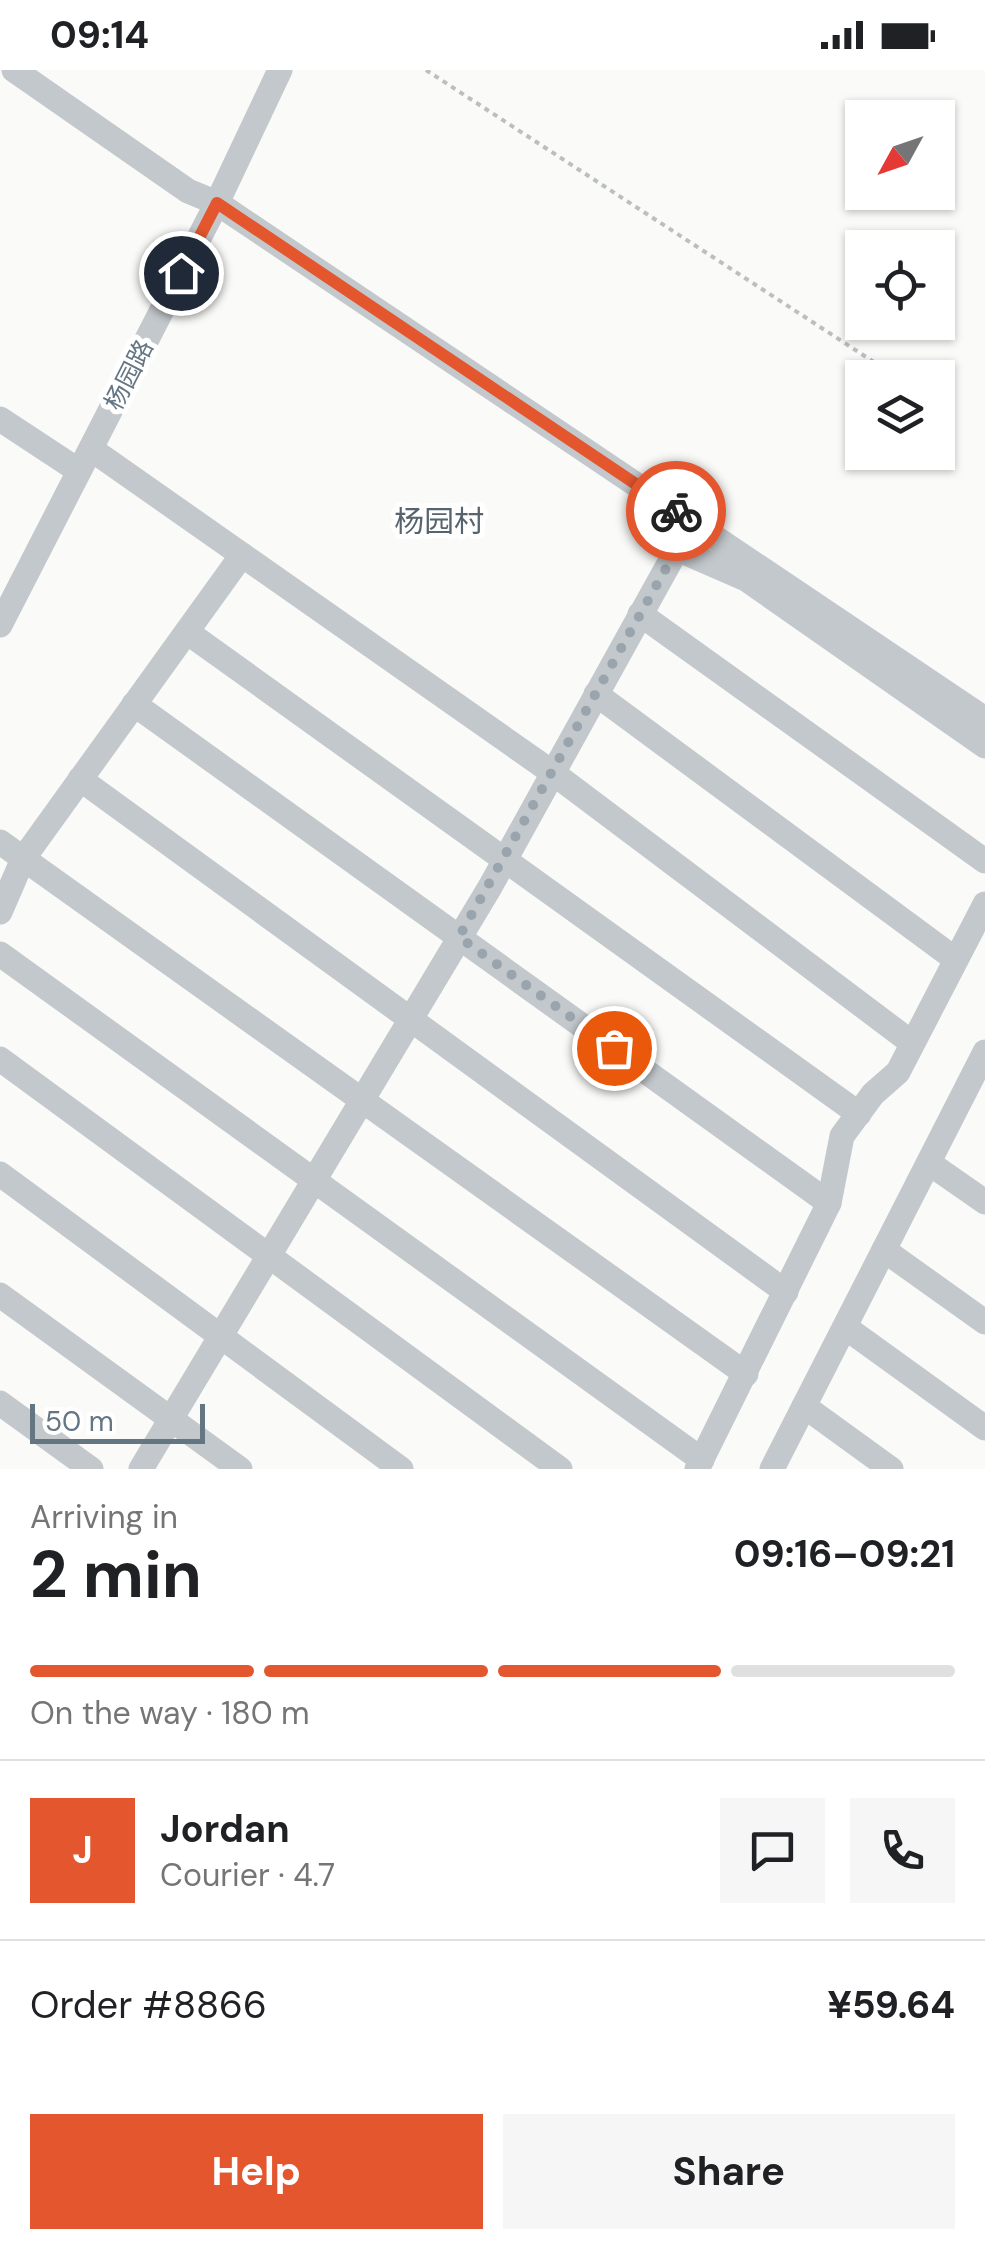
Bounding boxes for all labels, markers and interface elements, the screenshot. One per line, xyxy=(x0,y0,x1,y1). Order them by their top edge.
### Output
text: 09:14 xyxy=(50,10,149,60)
north arrow xyxy=(845,100,955,210)
map controls xyxy=(845,100,955,470)
button: locate xyxy=(845,230,955,340)
pin xyxy=(139,231,224,316)
icon: home xyxy=(154,246,209,301)
street label: 杨园路 xyxy=(97,334,161,416)
button: layers xyxy=(845,360,955,470)
courier xyxy=(626,461,726,561)
icon: bike xyxy=(649,484,704,539)
district label: 杨园村 xyxy=(394,502,484,541)
pin xyxy=(572,1006,657,1091)
icon: bag xyxy=(587,1021,642,1076)
scale bar xyxy=(30,1399,205,1444)
text: 50 m xyxy=(45,1403,114,1440)
text: Arriving in xyxy=(30,1496,178,1538)
text: 09:16–09:21 xyxy=(734,1529,955,1579)
text: 2 min xyxy=(30,1533,202,1617)
text: On the way · 180 m xyxy=(30,1692,310,1734)
button: chat xyxy=(720,1798,825,1903)
button: phone xyxy=(850,1798,955,1903)
text: Jordan xyxy=(160,1804,290,1854)
text: J xyxy=(72,1825,93,1875)
text: Courier · 4.7 xyxy=(160,1854,335,1896)
text: Order #8866 xyxy=(30,1980,267,2030)
text: ¥59.64 xyxy=(827,1980,955,2030)
button: Help xyxy=(30,2114,483,2229)
button: Share xyxy=(503,2114,955,2229)

